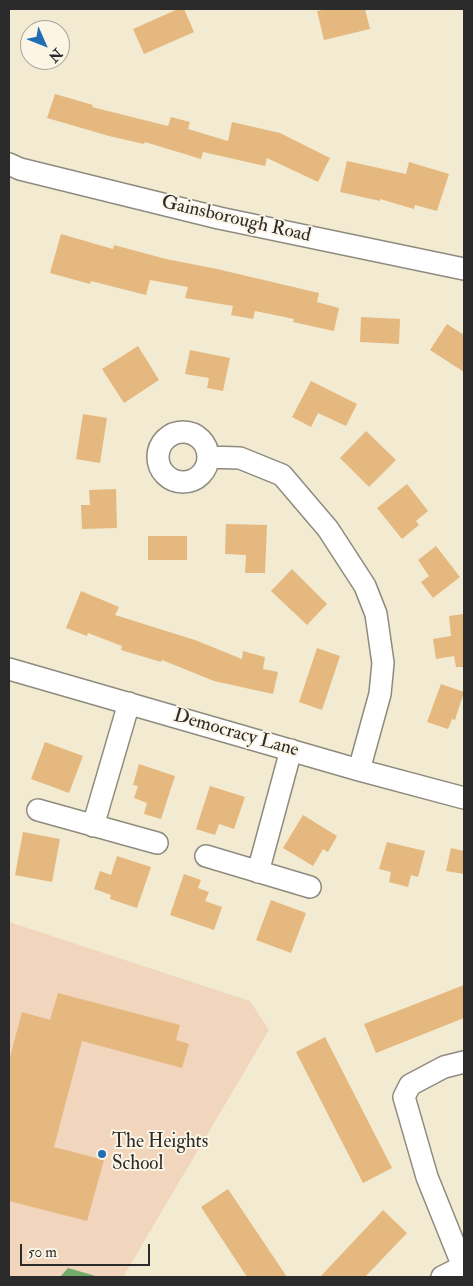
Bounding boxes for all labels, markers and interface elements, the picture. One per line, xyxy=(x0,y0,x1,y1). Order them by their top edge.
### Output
north arrow xyxy=(20,20,70,70)
text: N xyxy=(45,45,66,65)
street label: Gainsborough Road xyxy=(159,192,313,248)
street label: Democracy Lane xyxy=(171,705,301,763)
place label: The Heights School xyxy=(112,1132,208,1176)
marker: The Heights School xyxy=(96,1148,108,1160)
scale bar xyxy=(22,1234,152,1266)
text: 50 m xyxy=(28,1243,57,1262)

